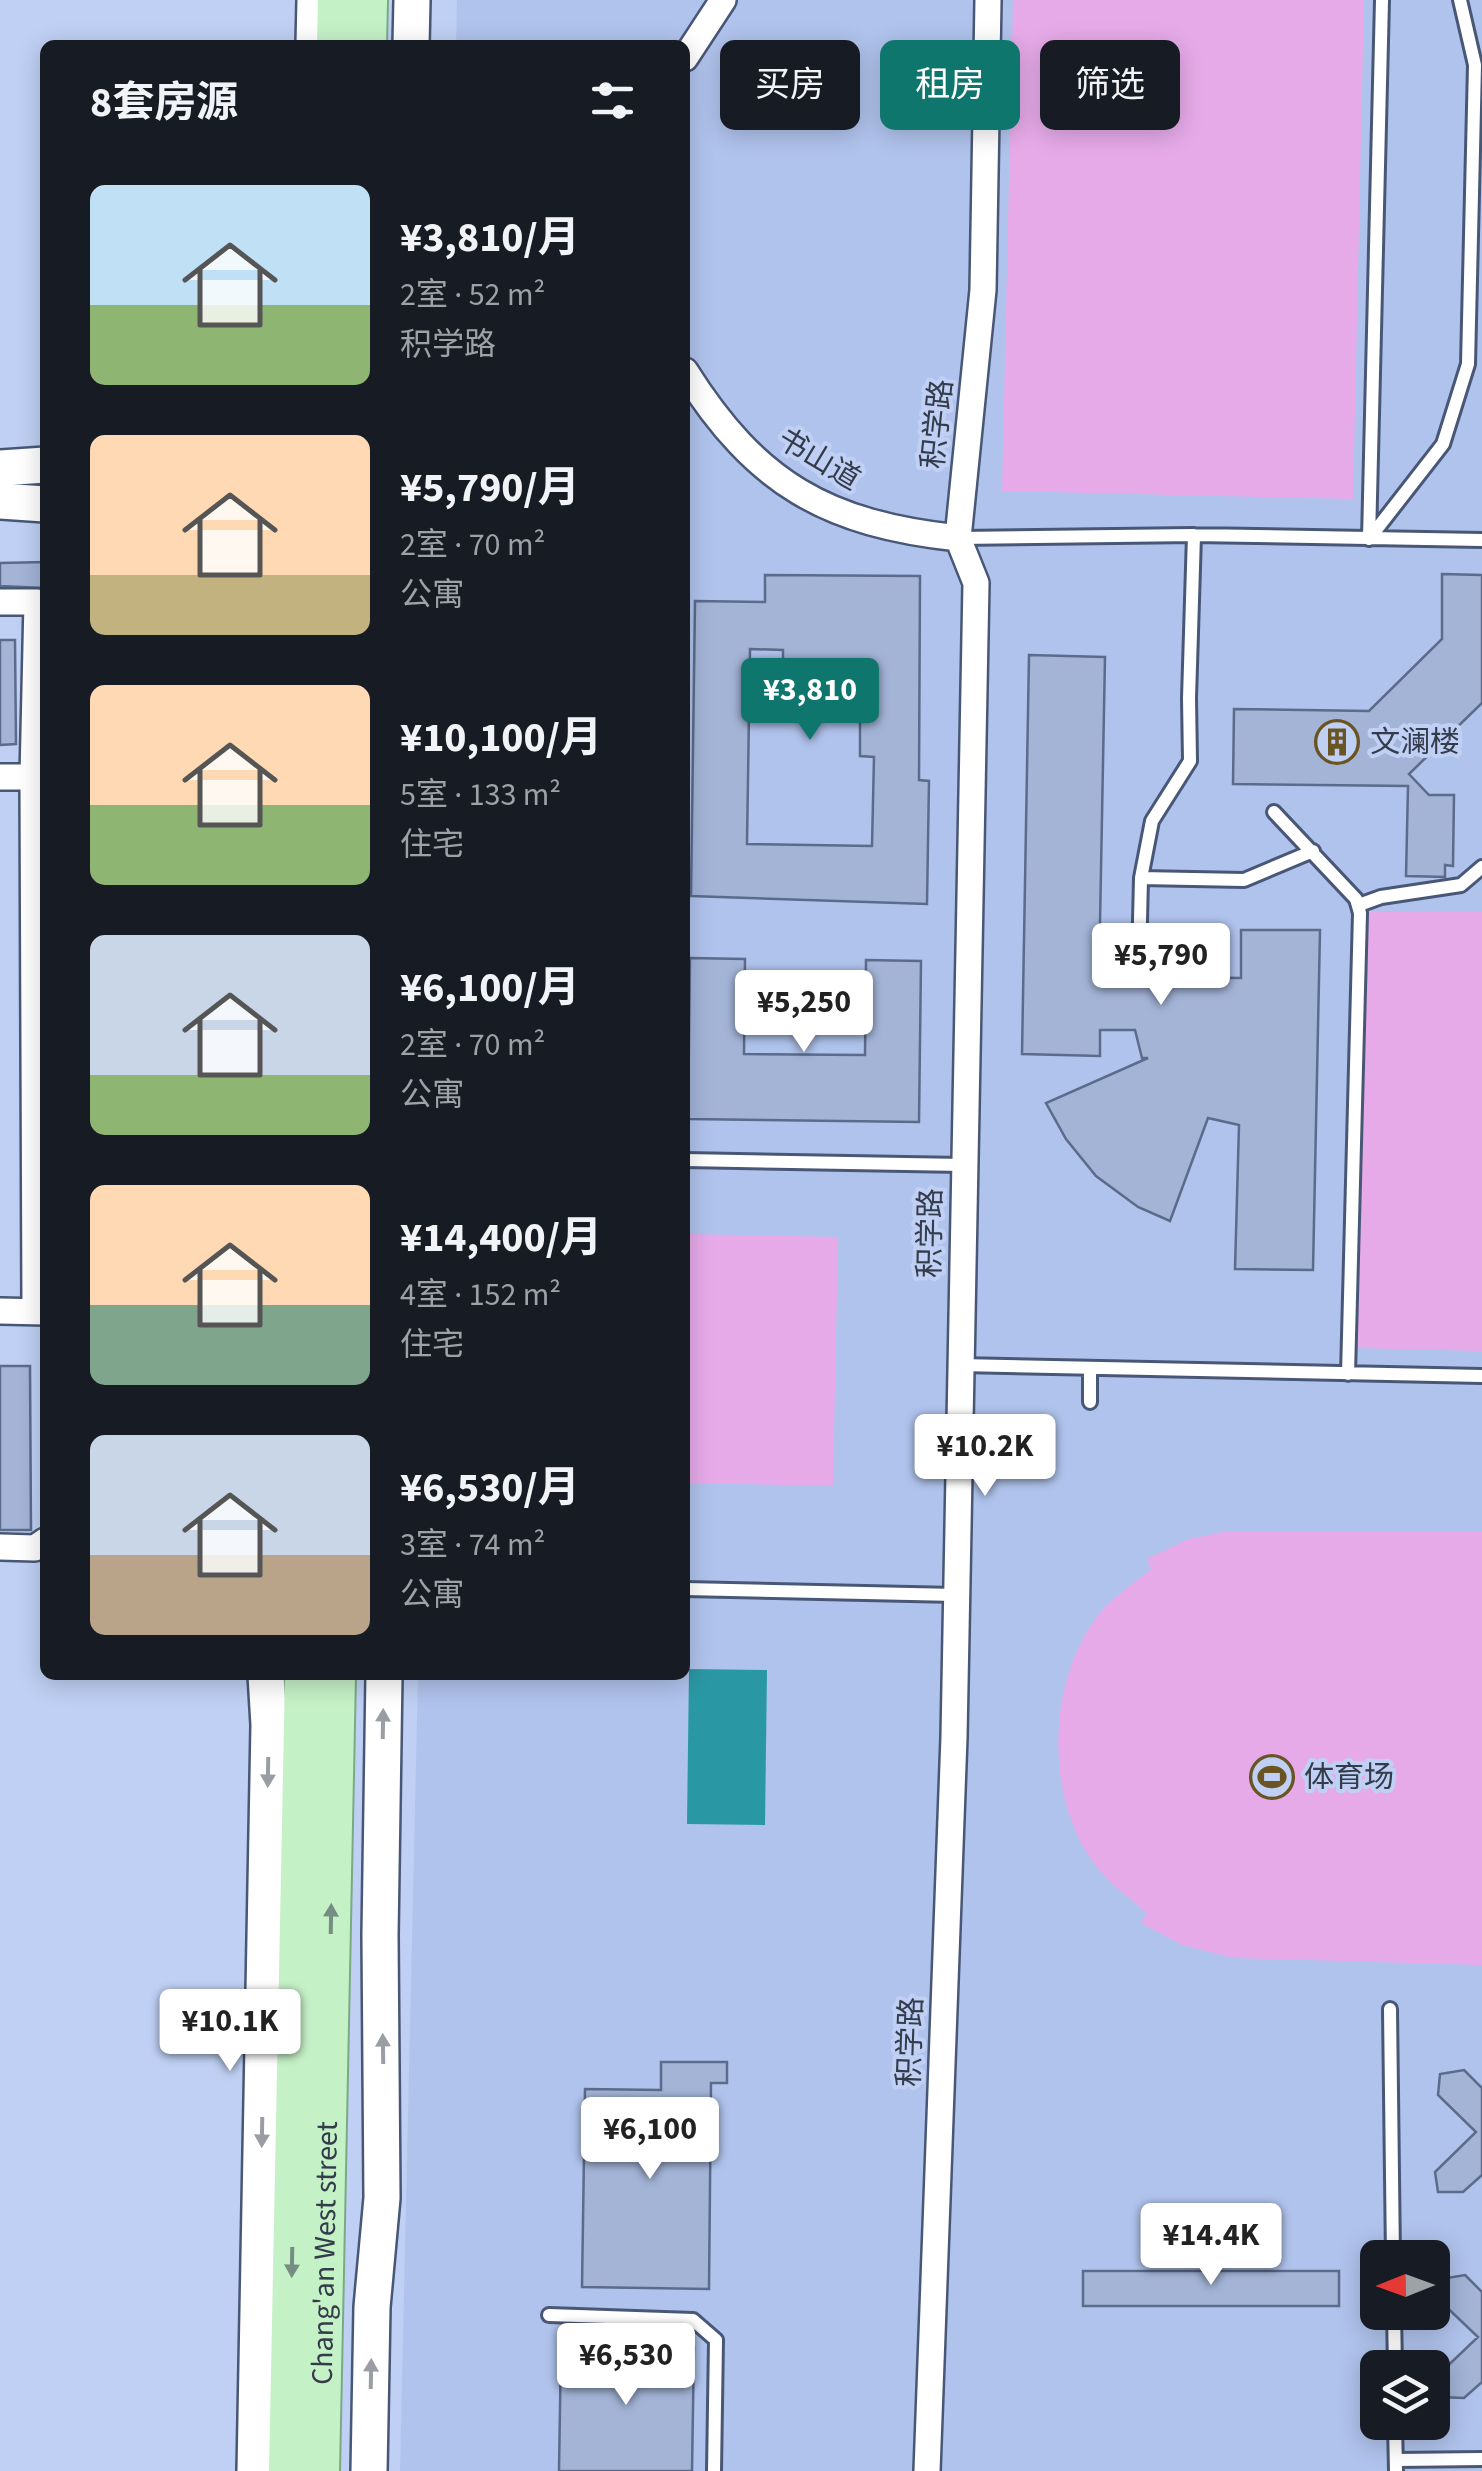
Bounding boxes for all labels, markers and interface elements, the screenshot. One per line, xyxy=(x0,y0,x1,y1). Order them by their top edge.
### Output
chip: 买房 xyxy=(720,40,860,130)
chip: 租房 xyxy=(880,40,1020,130)
chip: 筛选 xyxy=(1040,40,1180,130)
text: 8套房源 xyxy=(90,73,238,133)
icon: filters xyxy=(585,73,640,128)
text: ¥3,810/月 xyxy=(400,208,580,268)
icon: home xyxy=(170,225,290,345)
text: 2室 · 52 m² xyxy=(400,272,545,318)
text: 积学路 xyxy=(400,322,496,368)
street label: 积学路 xyxy=(911,377,964,471)
street label: 书山道 xyxy=(769,418,868,501)
text: ¥5,790/月 xyxy=(400,458,580,518)
icon: home xyxy=(170,475,290,595)
text: 2室 · 70 m² xyxy=(400,522,545,568)
text: 公寓 xyxy=(400,572,464,618)
pin: ¥3,810 xyxy=(729,658,891,743)
text: ¥3,810 xyxy=(763,667,857,713)
text: ¥10,100/月 xyxy=(400,708,602,768)
building icon: 文澜楼 xyxy=(1314,719,1360,765)
place label: 文澜楼 xyxy=(1370,721,1460,764)
icon: home xyxy=(170,725,290,845)
text: 5室 · 133 m² xyxy=(400,772,561,818)
text: 住宅 xyxy=(400,822,464,868)
pin: ¥5,790 xyxy=(1080,923,1242,1008)
text: ¥5,790 xyxy=(1114,932,1208,978)
text: ¥6,100/月 xyxy=(400,958,580,1018)
pin: ¥5,250 xyxy=(723,970,885,1055)
icon: home xyxy=(170,975,290,1095)
text: ¥5,250 xyxy=(757,979,851,1025)
text: 2室 · 70 m² xyxy=(400,1022,545,1068)
text: 公寓 xyxy=(400,1072,464,1118)
street label: 积学路 xyxy=(908,1188,953,1278)
text: ¥14,400/月 xyxy=(400,1208,602,1268)
icon: home xyxy=(170,1225,290,1345)
text: 4室 · 152 m² xyxy=(400,1272,561,1318)
text: 住宅 xyxy=(400,1322,464,1368)
pin: ¥10.2K xyxy=(904,1414,1066,1499)
text: ¥10.2K xyxy=(937,1423,1033,1469)
text: ¥6,530/月 xyxy=(400,1458,580,1518)
icon: home xyxy=(170,1475,290,1595)
text: 3室 · 74 m² xyxy=(400,1522,545,1568)
text: 公寓 xyxy=(400,1572,464,1618)
one-way arrow xyxy=(376,1708,392,1740)
sports icon: 体育场 xyxy=(1249,1754,1295,1800)
place label: 体育场 xyxy=(1304,1756,1394,1799)
one-way arrow xyxy=(260,1757,276,1789)
one-way arrow xyxy=(324,1902,340,1934)
pin: ¥10.1K xyxy=(149,1989,311,2074)
street label: 积学路 xyxy=(887,1996,934,2088)
text: ¥10.1K xyxy=(182,1998,278,2044)
one-way arrow xyxy=(375,2033,391,2065)
pin: ¥6,100 xyxy=(569,2097,731,2182)
text: ¥6,100 xyxy=(603,2106,697,2152)
one-way arrow xyxy=(253,2117,269,2149)
street label: Chang'an West street xyxy=(301,2121,349,2385)
pin: ¥14.4K xyxy=(1130,2203,1292,2288)
text: ¥14.4K xyxy=(1163,2212,1259,2258)
north arrow xyxy=(1360,2240,1450,2330)
map controls xyxy=(1360,2240,1450,2440)
one-way arrow xyxy=(284,2247,300,2279)
pin: ¥6,530 xyxy=(545,2323,707,2408)
text: ¥6,530 xyxy=(579,2332,673,2378)
button: layers xyxy=(1360,2350,1450,2440)
one-way arrow xyxy=(363,2357,379,2389)

